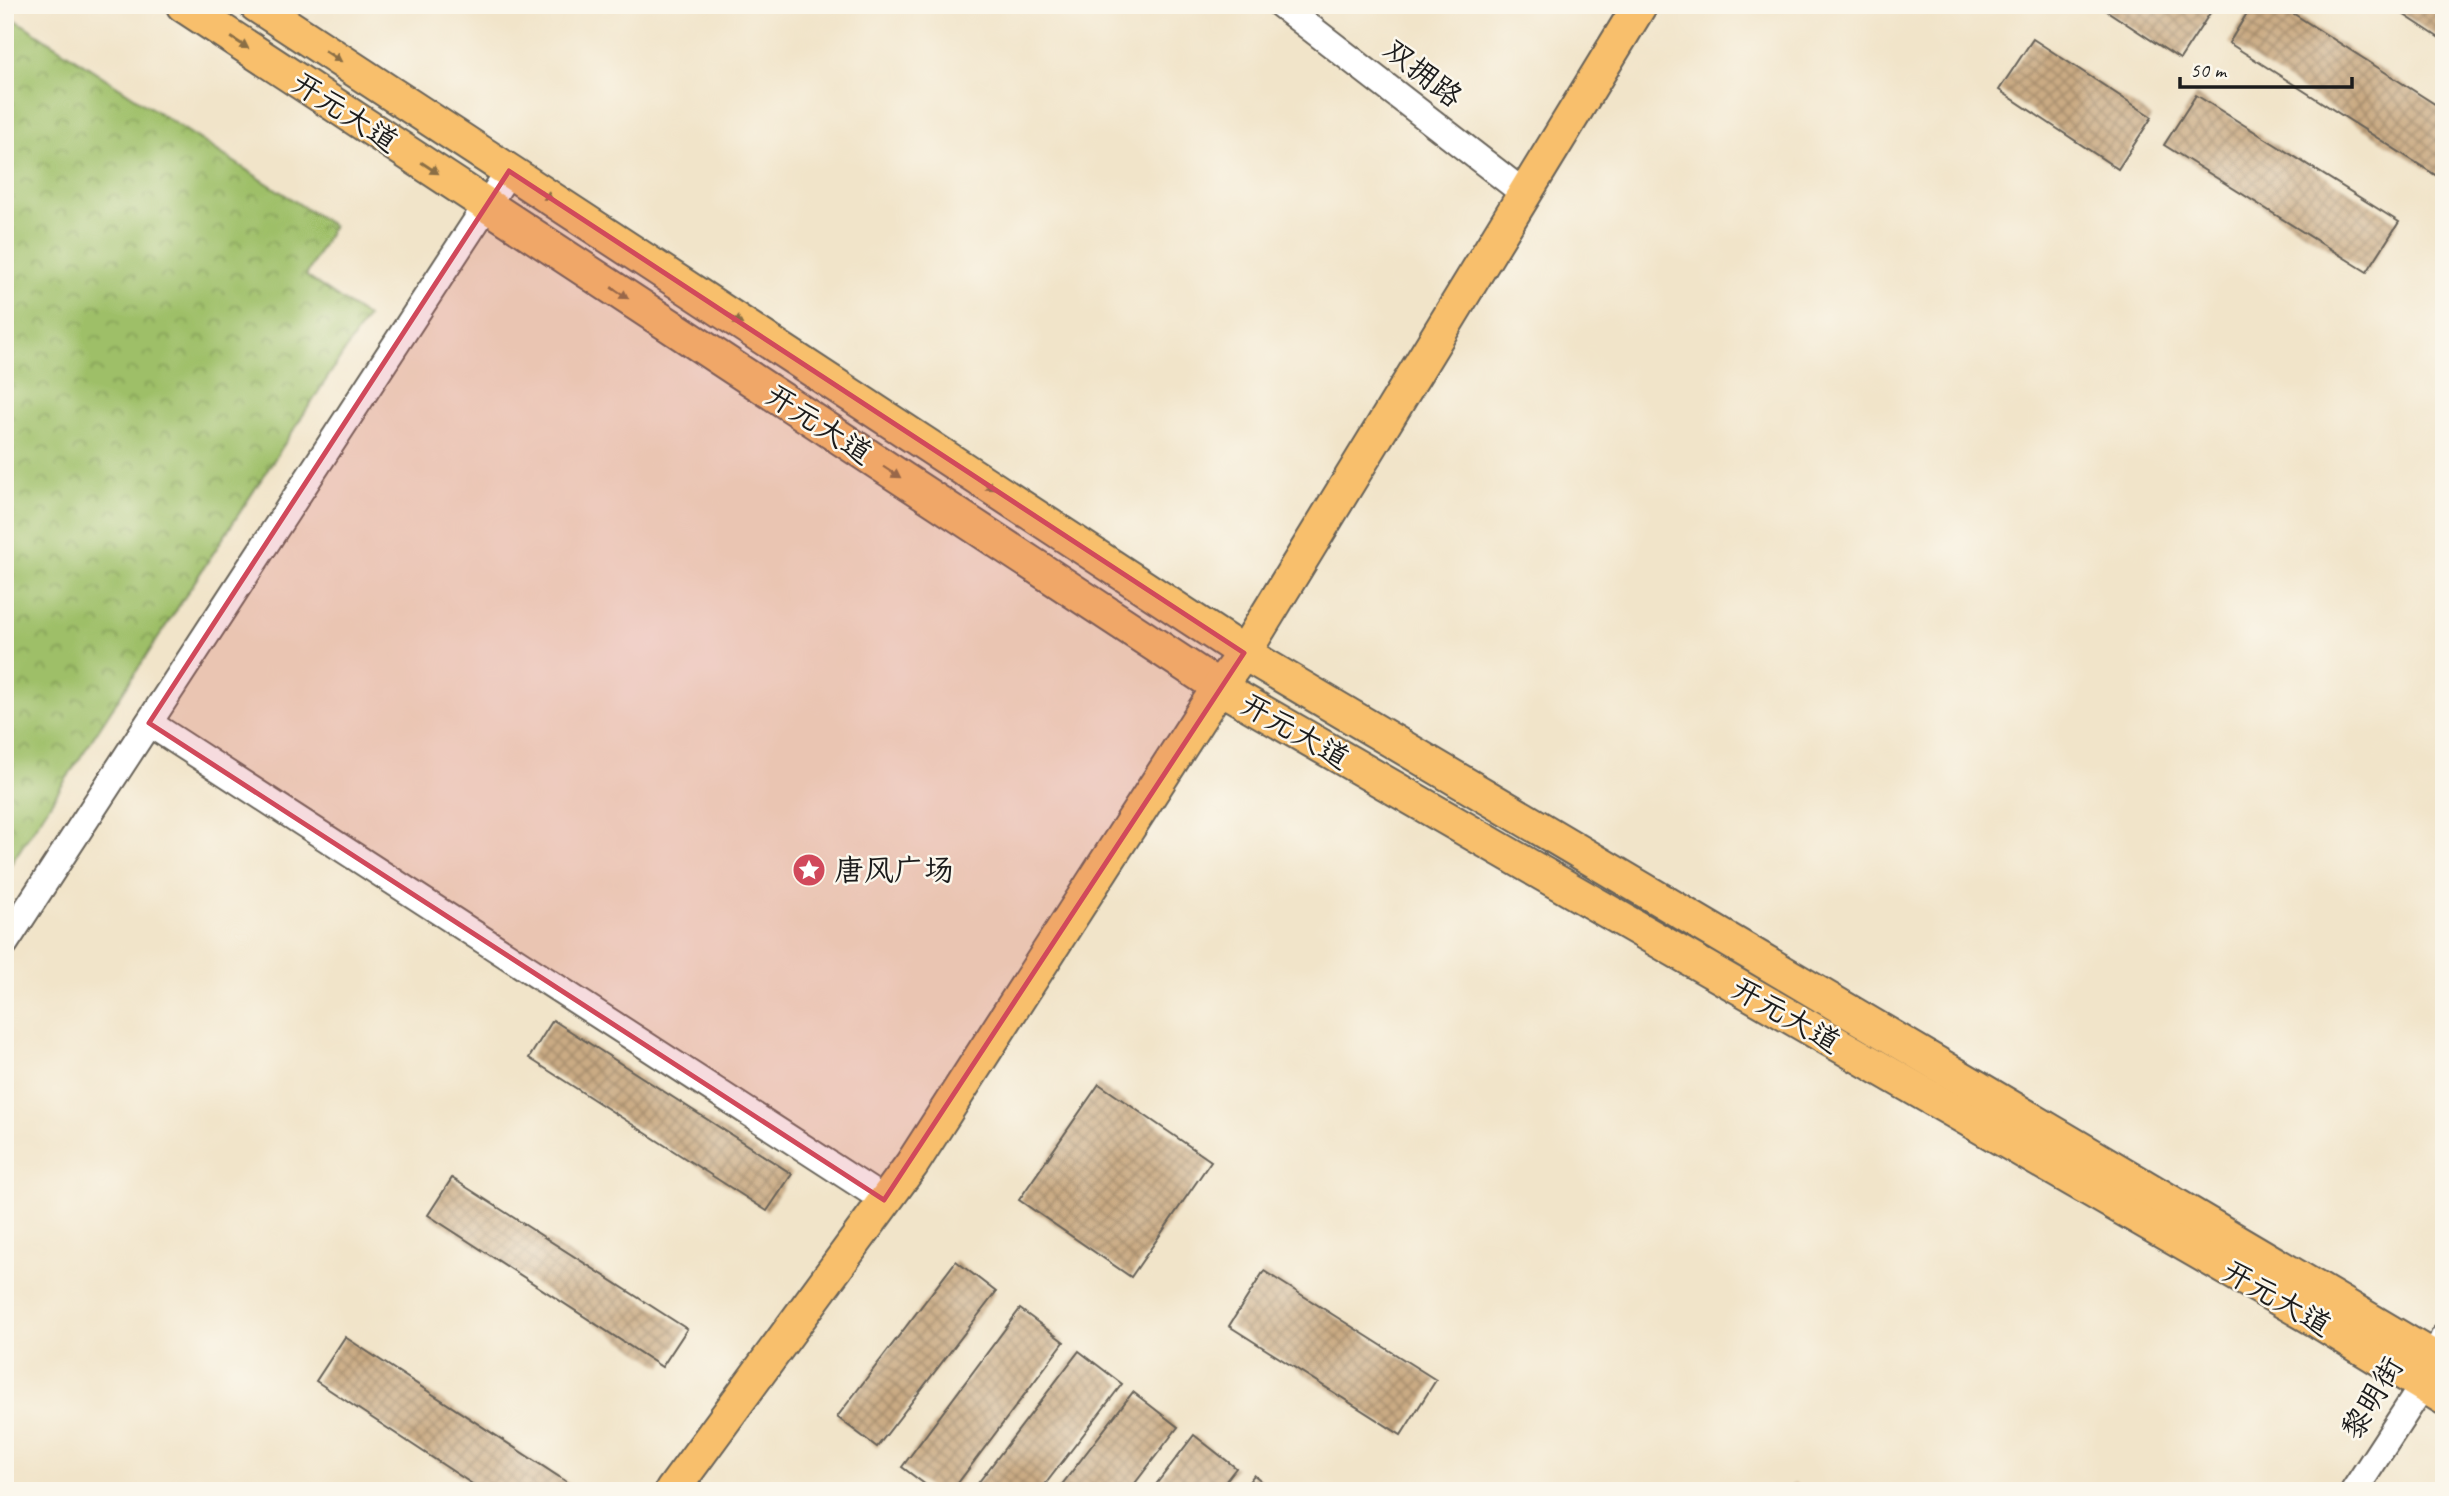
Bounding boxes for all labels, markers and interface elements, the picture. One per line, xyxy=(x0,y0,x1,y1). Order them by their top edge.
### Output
street label: 双拥路 xyxy=(1376,30,1470,116)
one-way arrow xyxy=(230,36,249,49)
scale bar xyxy=(2180,46,2351,90)
one-way arrow xyxy=(324,49,342,63)
text: 50 m xyxy=(2190,57,2228,83)
street label: 开元大道 xyxy=(284,63,406,161)
one-way arrow xyxy=(420,161,439,174)
one-way arrow xyxy=(535,187,553,201)
one-way arrow xyxy=(610,286,630,299)
one-way arrow xyxy=(725,312,743,326)
street label: 开元大道 xyxy=(758,375,880,473)
one-way arrow xyxy=(882,465,901,478)
one-way arrow xyxy=(977,477,995,491)
street label: 开元大道 xyxy=(1234,685,1356,777)
place icon: 唐风广场 xyxy=(790,851,828,889)
place label: 唐风广场 xyxy=(834,851,954,889)
street label: 开元大道 xyxy=(1725,969,1847,1061)
street label: 开元大道 xyxy=(2216,1252,2338,1344)
street label: 黎明街 xyxy=(2333,1350,2411,1446)

